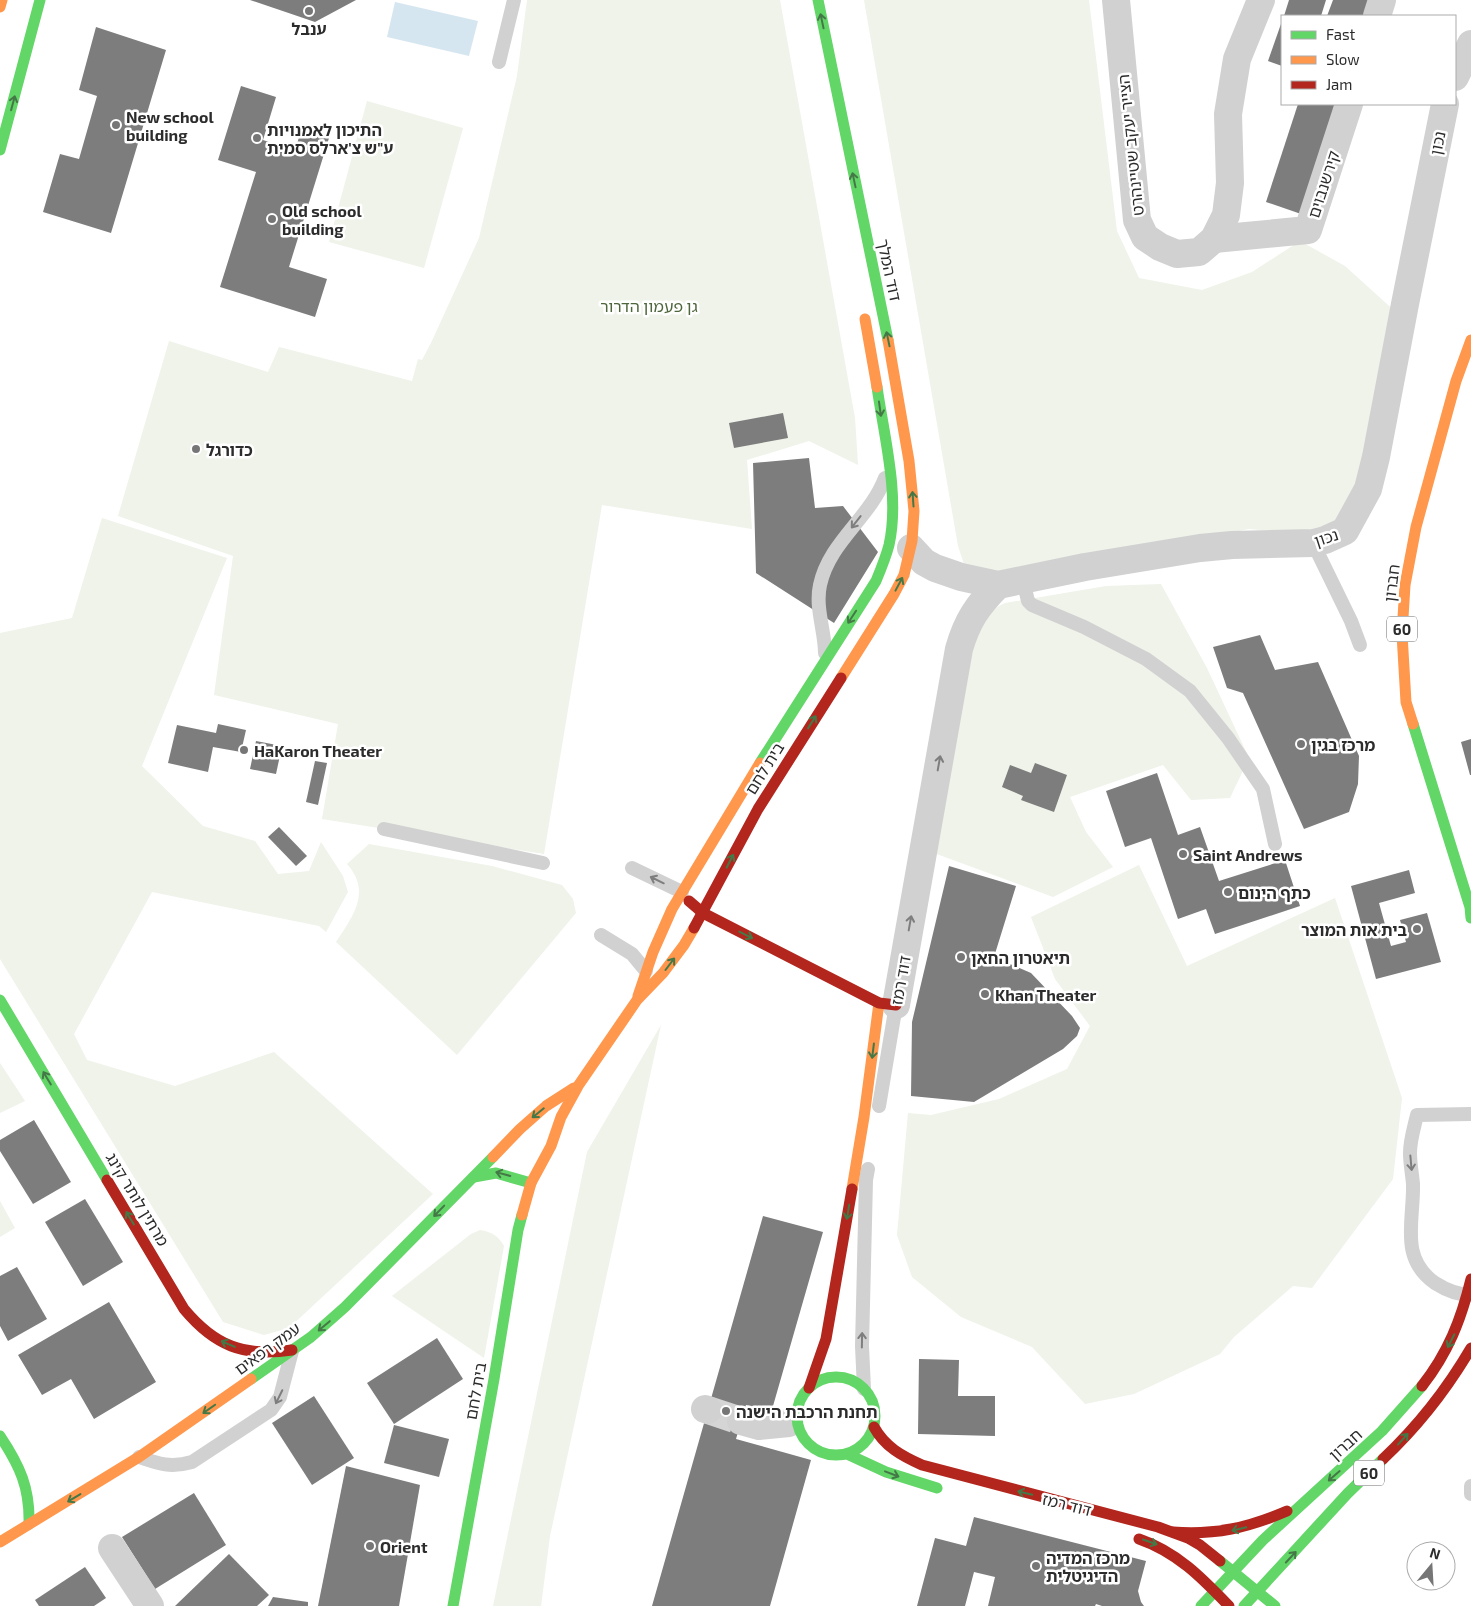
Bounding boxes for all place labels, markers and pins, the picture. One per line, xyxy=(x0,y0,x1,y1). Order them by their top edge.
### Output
marker: ענבל xyxy=(303,5,315,17)
place label: ענבל xyxy=(292,19,326,38)
place label: New school building xyxy=(126,107,214,144)
marker: New school building xyxy=(110,119,122,131)
place label: התיכון לאמנויות ע"ש צ'ארלס סמית xyxy=(267,120,393,157)
marker: התיכון לאמנויות ע"ש צ'ארלס סמית xyxy=(251,132,263,144)
place label: Old school building xyxy=(282,201,362,238)
marker: Old school building xyxy=(266,213,278,225)
place label: כדורגל xyxy=(206,440,253,459)
marker: כדורגל xyxy=(190,443,202,455)
place label: מרכז בגין xyxy=(1311,735,1375,754)
marker: מרכז בגין xyxy=(1295,738,1307,750)
place label: HaKaron Theater xyxy=(254,741,382,760)
marker: HaKaron Theater xyxy=(238,744,250,756)
place label: Saint Andrews xyxy=(1193,845,1303,864)
marker: Saint Andrews xyxy=(1177,848,1189,860)
place label: כתף הינום xyxy=(1238,883,1311,902)
marker: כתף הינום xyxy=(1222,886,1234,898)
place label: בית אות המוצר xyxy=(1301,920,1407,939)
marker: בית אות המוצר xyxy=(1411,923,1423,935)
place label: תיאטרון החאן xyxy=(971,948,1070,967)
marker: תיאטרון החאן xyxy=(955,951,967,963)
place label: Khan Theater xyxy=(995,985,1097,1004)
marker: Khan Theater xyxy=(979,988,991,1000)
place label: תחנת הרכבת הישנה xyxy=(736,1402,877,1421)
marker: תחנת הרכבת הישנה xyxy=(720,1405,732,1417)
place label: Orient xyxy=(380,1537,428,1556)
marker: Orient xyxy=(364,1540,376,1552)
place label: מרכז המדיה הדיגיטלית xyxy=(1046,1548,1130,1585)
marker: מרכז המדיה הדיגיטלית xyxy=(1030,1560,1042,1572)

